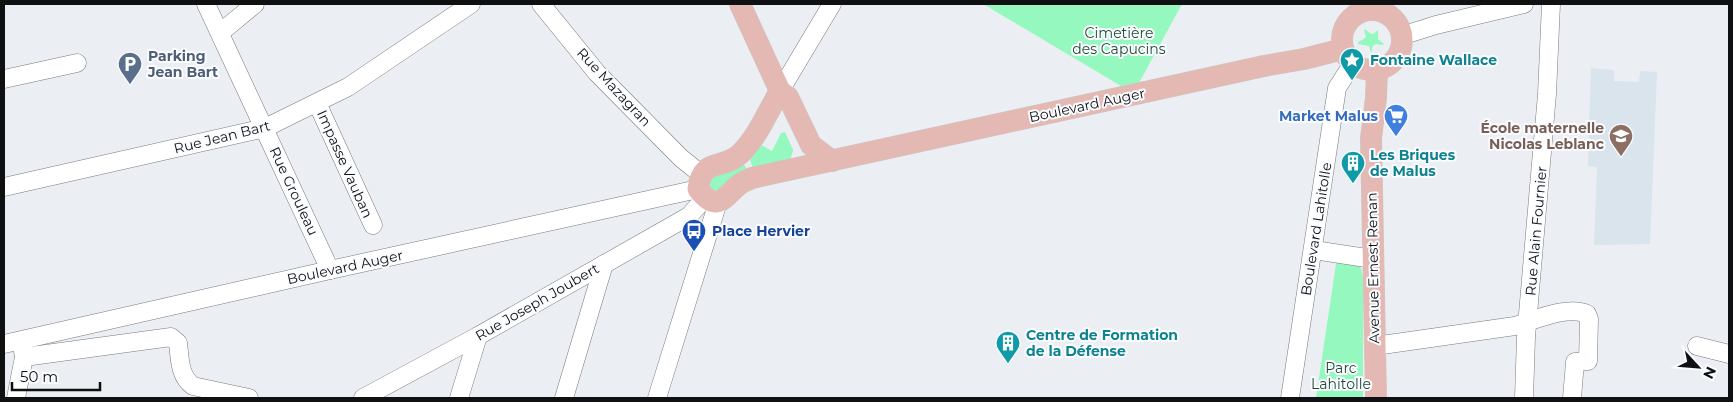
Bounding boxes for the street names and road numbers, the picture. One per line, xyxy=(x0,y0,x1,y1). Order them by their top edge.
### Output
street label: Rue Mazagran xyxy=(573,44,655,130)
street label: Boulevard Auger xyxy=(1027,84,1147,126)
street label: Impasse Vauban xyxy=(313,107,377,221)
street label: Rue Jean Bart xyxy=(172,116,272,158)
street label: Rue Grouleau xyxy=(266,144,322,238)
street label: Boulevard Lahitolle xyxy=(1297,161,1335,297)
street label: Rue Alain Fournier xyxy=(1521,165,1551,297)
street label: Avenue Ernest Renan xyxy=(1363,192,1383,344)
street label: Boulevard Auger xyxy=(285,246,405,288)
street label: Rue Joseph Joubert xyxy=(472,259,602,345)

